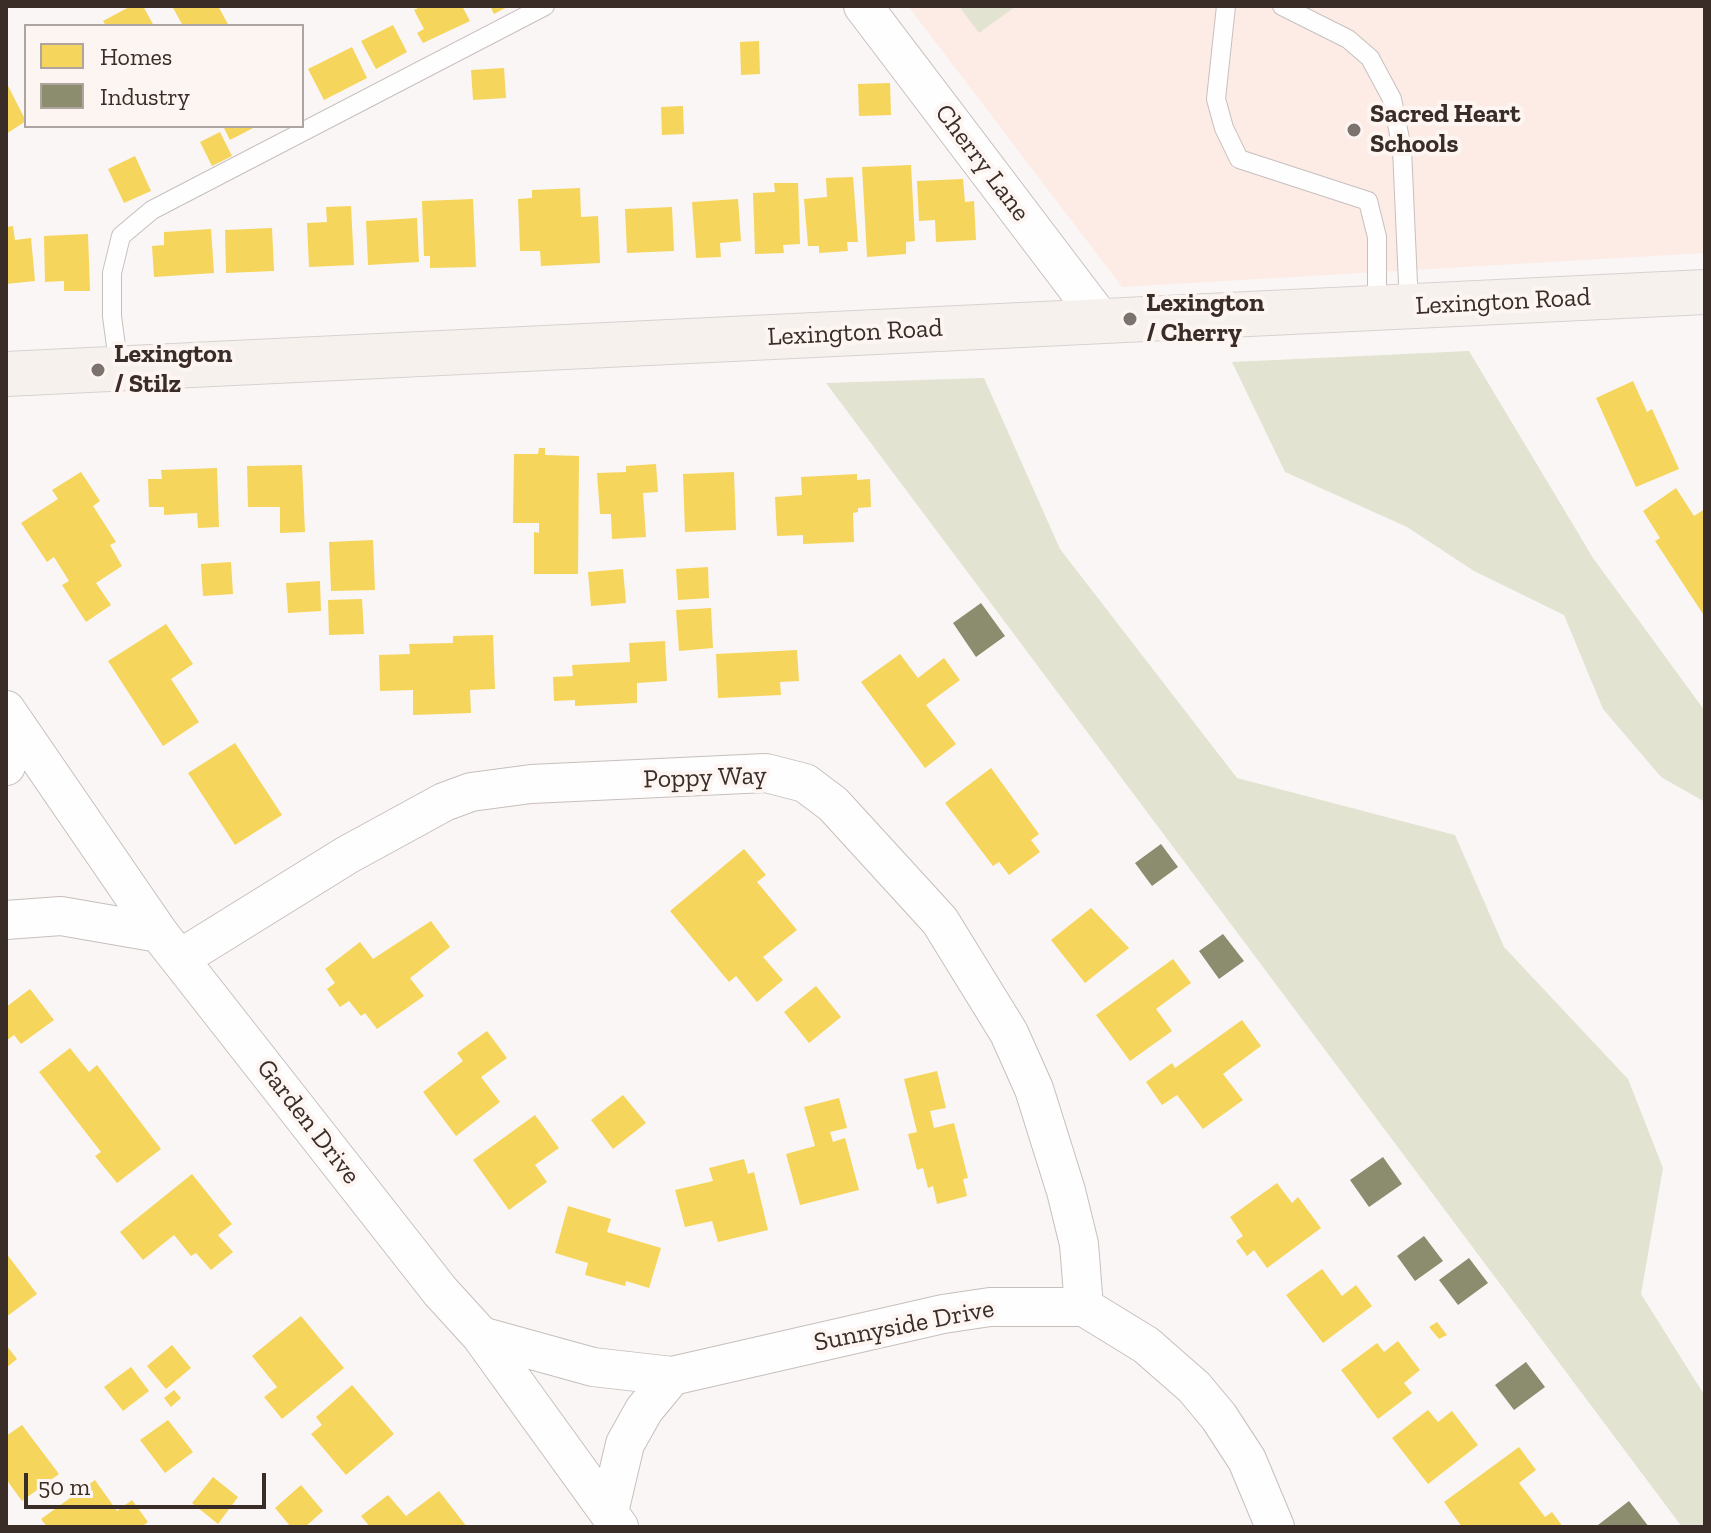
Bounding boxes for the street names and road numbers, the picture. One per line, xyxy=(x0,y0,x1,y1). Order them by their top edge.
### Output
street label: Cherry Lane xyxy=(928,98,1036,228)
street label: Lexington Road xyxy=(1415,282,1591,322)
street label: Lexington Road xyxy=(767,313,943,353)
street label: Poppy Way xyxy=(643,760,767,796)
street label: Garden Drive xyxy=(250,1053,366,1191)
street label: Sunnyside Drive xyxy=(811,1293,997,1359)

